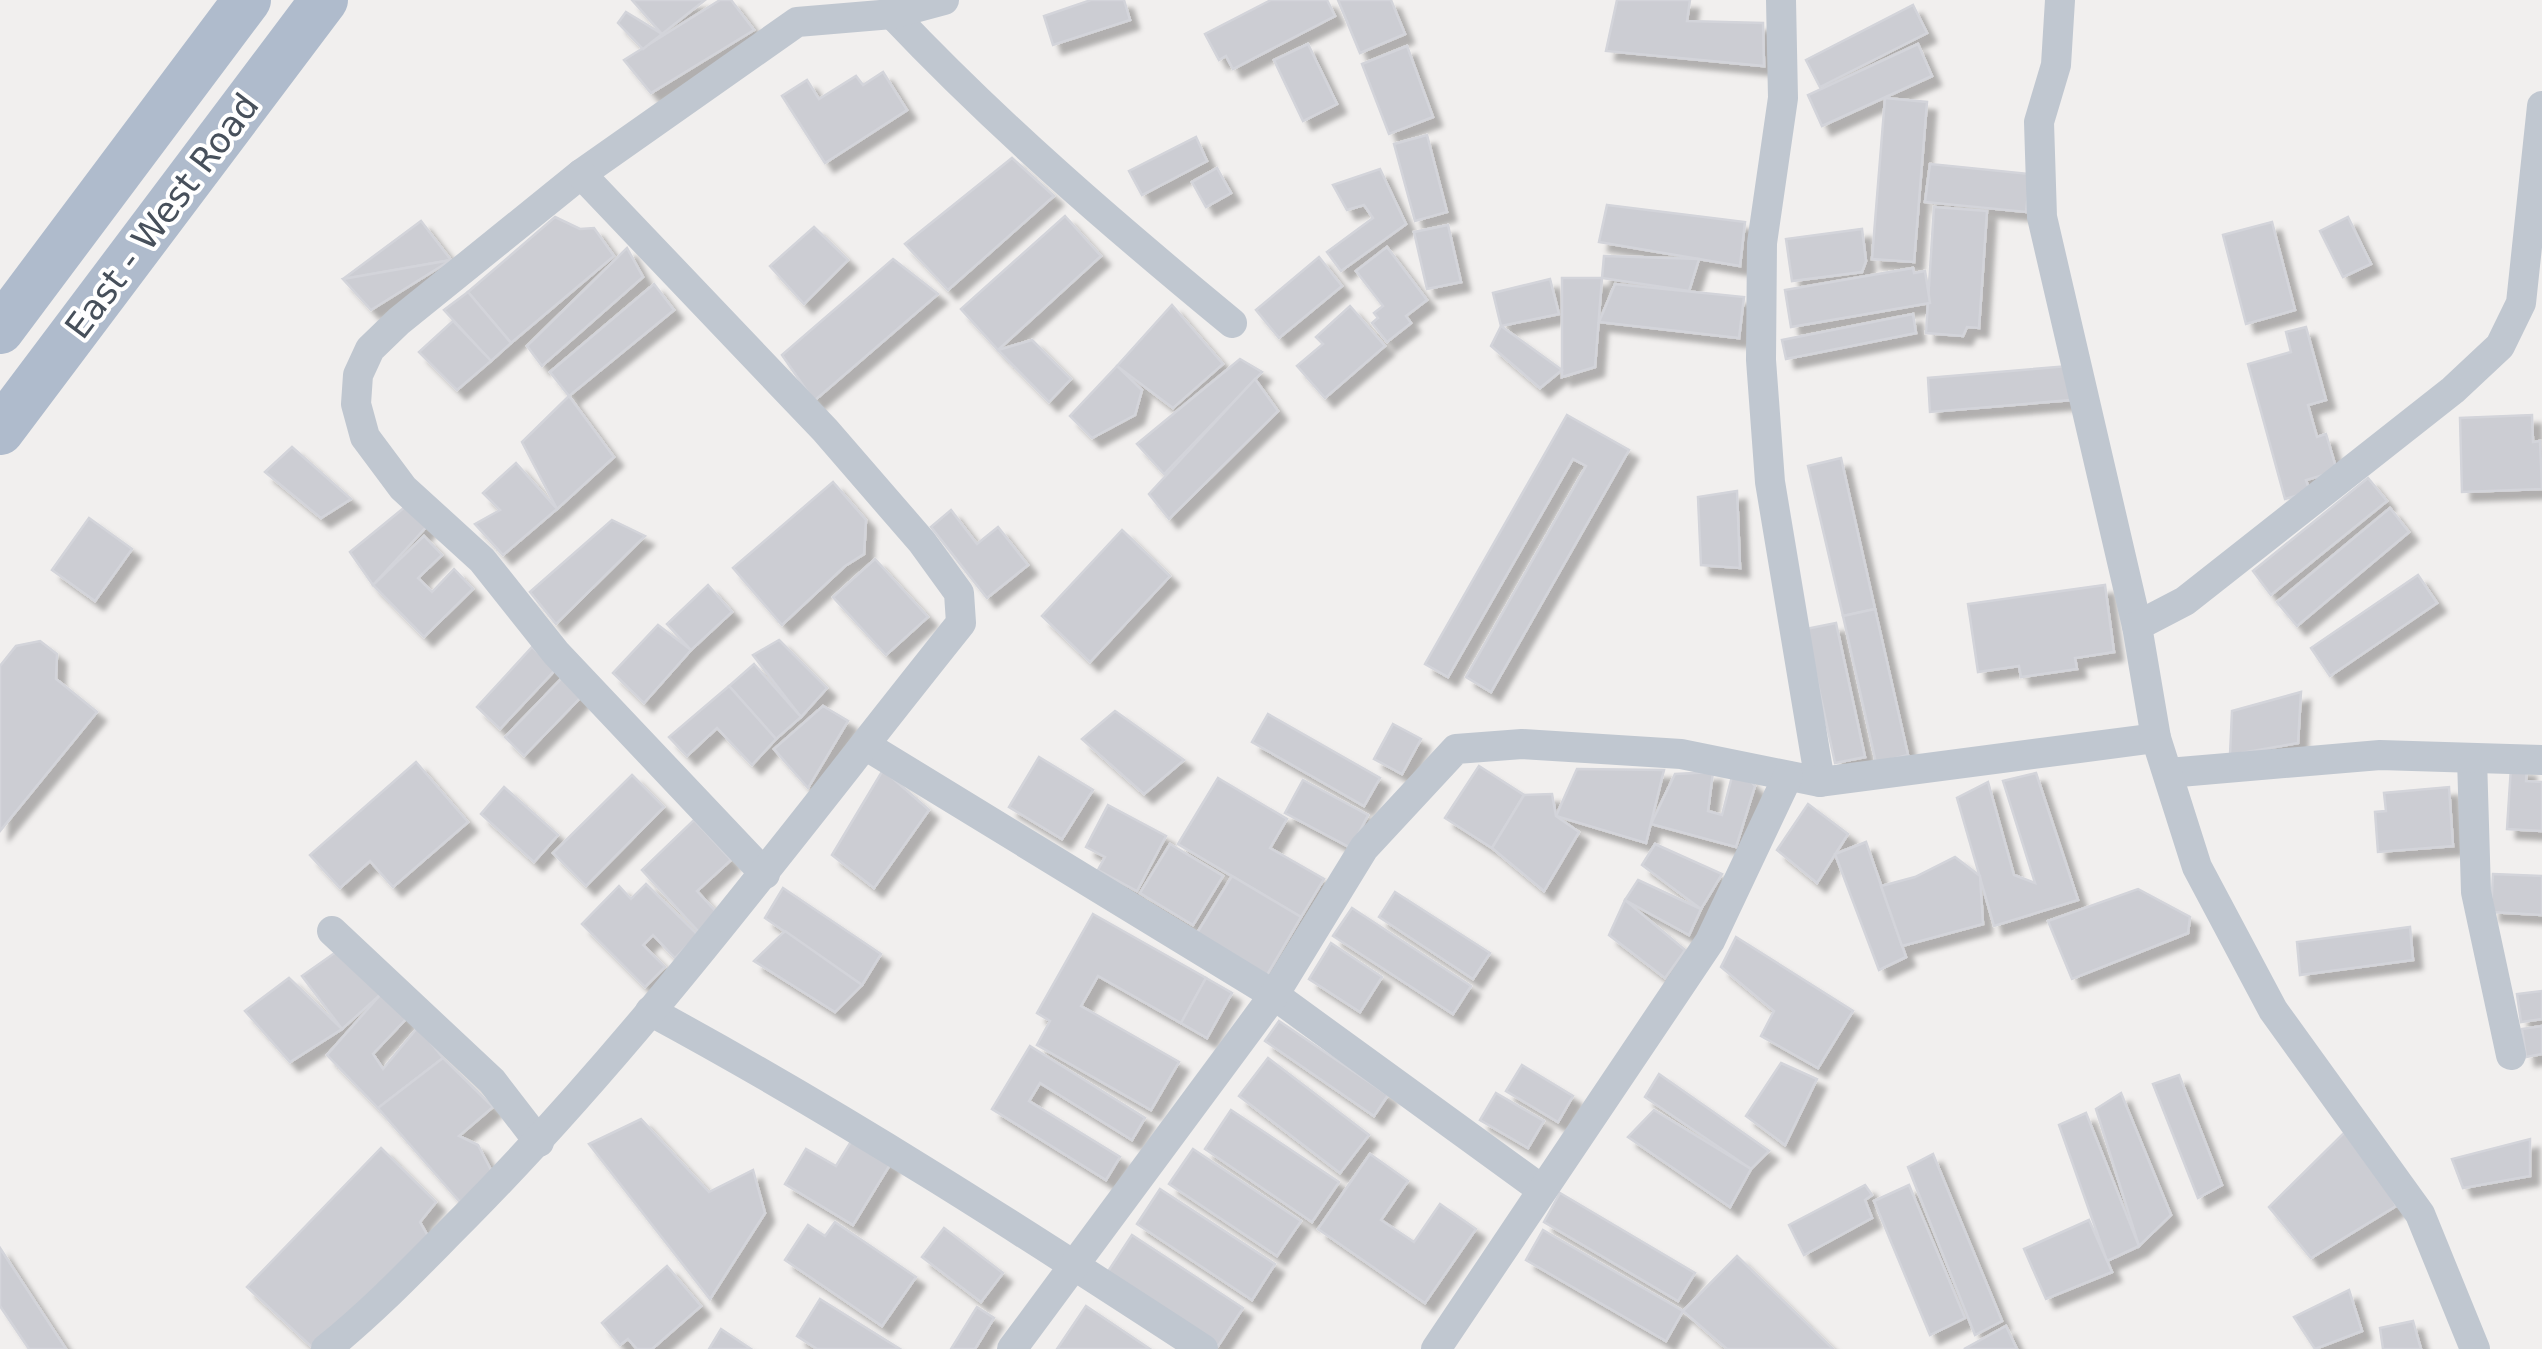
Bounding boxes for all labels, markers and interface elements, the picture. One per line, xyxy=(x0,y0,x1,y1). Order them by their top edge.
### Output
street label: East - West Road xyxy=(57,86,267,346)

